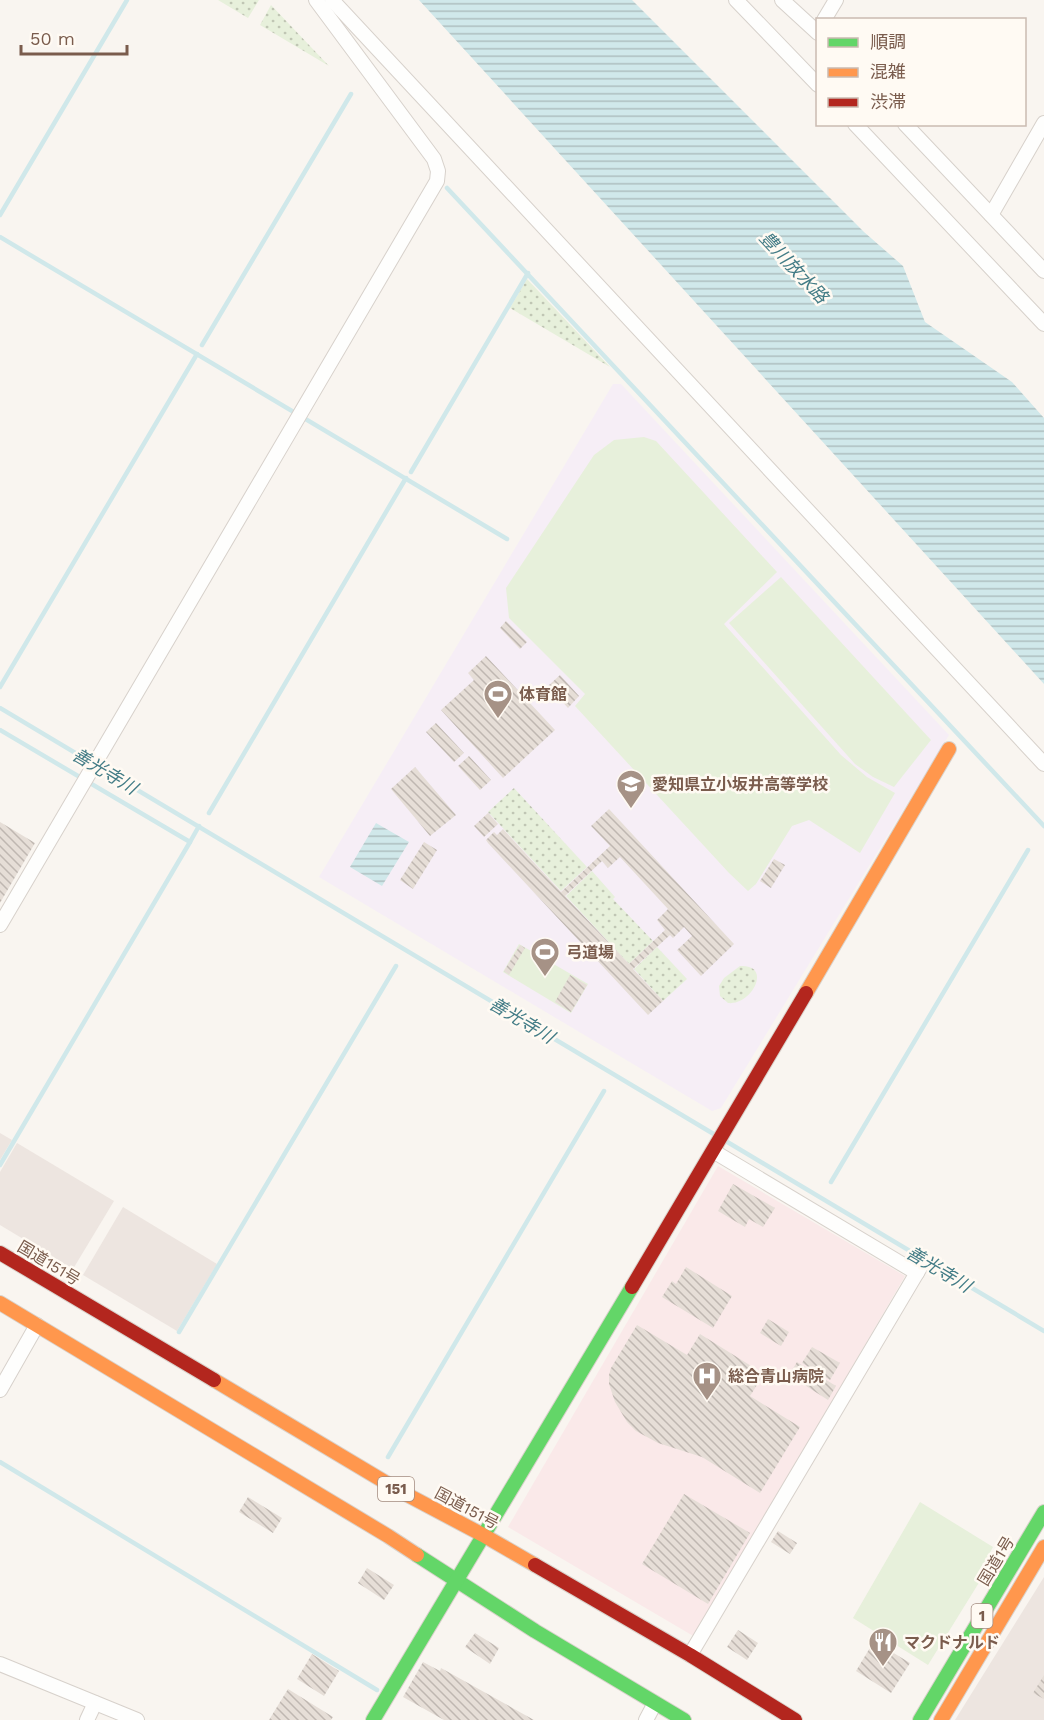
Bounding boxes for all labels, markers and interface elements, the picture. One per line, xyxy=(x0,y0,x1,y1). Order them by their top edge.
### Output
scale bar xyxy=(21,18,128,56)
legend xyxy=(816,18,1026,126)
text: 50 m xyxy=(30,28,75,49)
text: 順調 xyxy=(870,31,906,52)
text: 混雑 xyxy=(870,61,906,82)
text: 渋滞 xyxy=(870,91,906,112)
water label: 豊川放水路 xyxy=(756,227,834,309)
sports icon: 体育館 xyxy=(482,678,514,720)
place label: 体育館 xyxy=(519,685,567,704)
water label: 善光寺川 xyxy=(69,743,143,800)
school or university icon: 愛知県立小坂井高等学校 xyxy=(615,768,647,810)
place label: 愛知県立小坂井高等学校 xyxy=(652,775,828,794)
sports icon: 弓道場 xyxy=(529,936,561,978)
place label: 弓道場 xyxy=(566,943,614,962)
water label: 善光寺川 xyxy=(486,992,560,1049)
street label: 国道151号 xyxy=(14,1237,84,1289)
water label: 善光寺川 xyxy=(903,1241,977,1298)
hospital icon: 総合青山病院 xyxy=(691,1360,723,1402)
place label: 総合青山病院 xyxy=(728,1367,824,1386)
road number: 151 xyxy=(378,1477,414,1501)
street label: 国道151号 xyxy=(432,1483,502,1533)
street label: 国道1号 xyxy=(974,1533,1018,1589)
road number: 1 xyxy=(972,1604,992,1628)
restaurant icon: マクドナルド xyxy=(867,1626,899,1668)
place label: マクドナルド xyxy=(904,1633,1000,1652)

